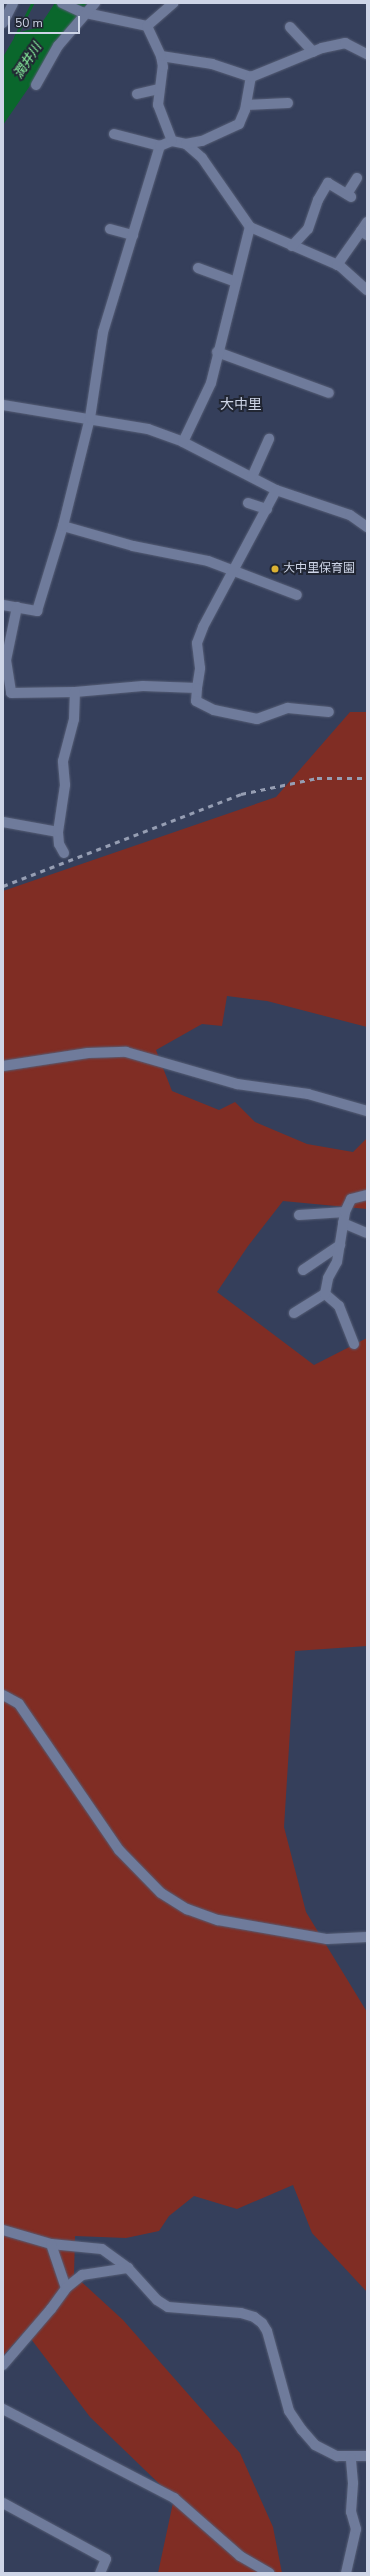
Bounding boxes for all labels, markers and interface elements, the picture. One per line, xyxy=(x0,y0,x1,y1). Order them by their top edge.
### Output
scale bar xyxy=(10,8,82,34)
text: 50 m xyxy=(15,15,43,31)
water label: 潤井川 xyxy=(11,40,45,82)
district label: 大中里 xyxy=(220,397,262,413)
place label: 大中里保育園 xyxy=(283,562,355,576)
marker: 大中里保育園 xyxy=(270,564,280,574)

